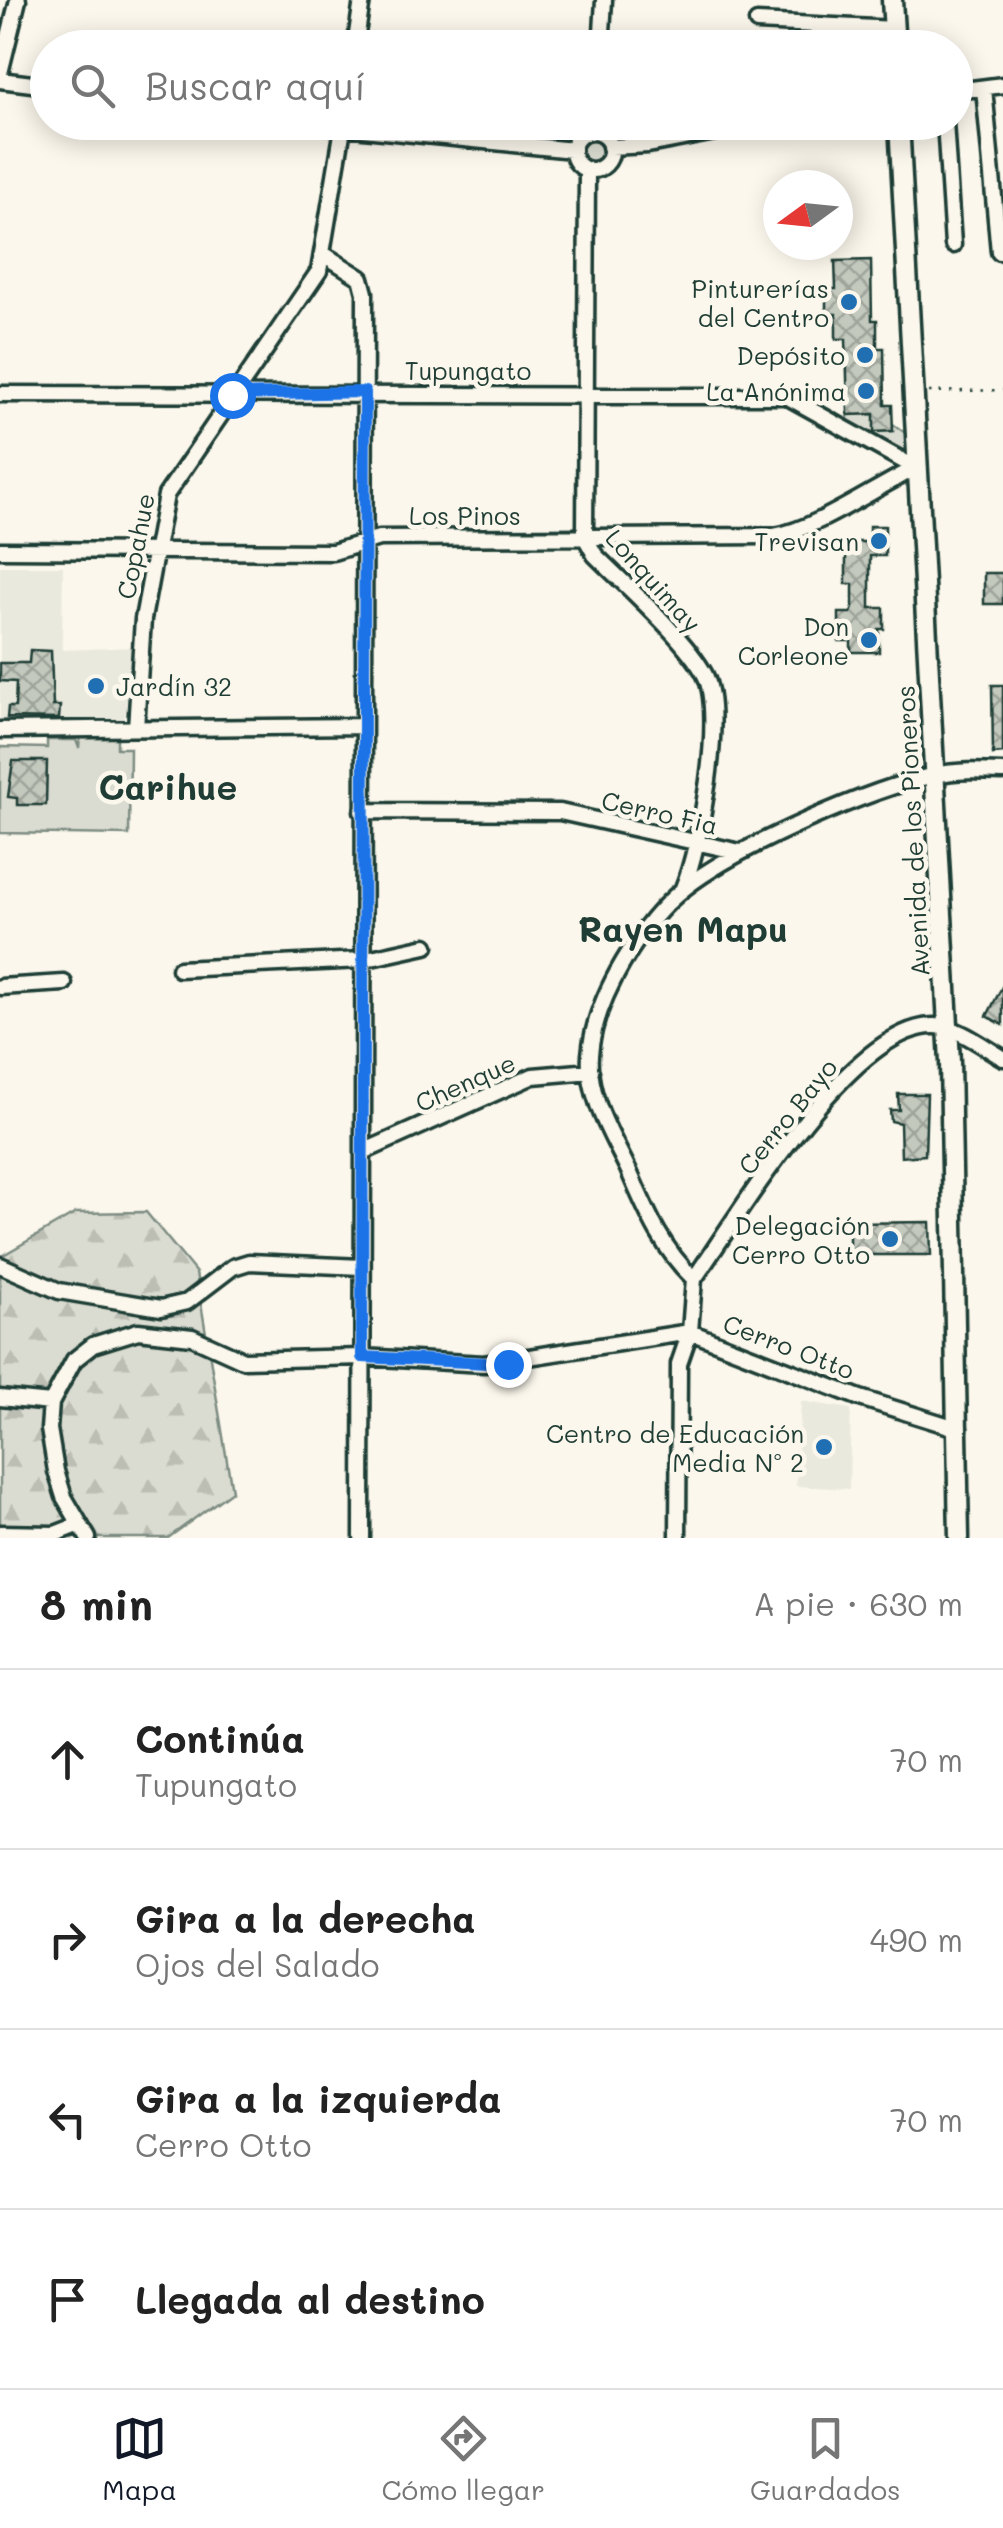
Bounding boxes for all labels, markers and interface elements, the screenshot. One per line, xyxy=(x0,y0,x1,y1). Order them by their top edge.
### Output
search box xyxy=(30,30,973,140)
icon: search xyxy=(65,58,120,113)
text: Buscar aquí xyxy=(145,60,366,110)
north arrow xyxy=(763,170,853,260)
place label: Pinturerías del Centro xyxy=(691,272,829,333)
marker: Pinturerías del Centro xyxy=(838,291,860,313)
place label: Depósito xyxy=(736,339,845,371)
marker: Depósito xyxy=(854,344,876,366)
street label: Tupungato xyxy=(405,354,531,386)
route start xyxy=(210,373,256,419)
place label: La Anónima xyxy=(706,375,846,407)
marker: La Anónima xyxy=(855,380,877,402)
street label: Copahue xyxy=(109,490,161,602)
street label: Los Pinos xyxy=(409,499,521,531)
street label: Lonquimay xyxy=(599,522,709,639)
place label: Trevisan xyxy=(755,525,859,557)
marker: Trevisan xyxy=(868,530,890,552)
place label: Don Corleone xyxy=(738,610,849,671)
marker: Don Corleone xyxy=(858,629,880,651)
place label: Jardín 32 xyxy=(116,670,232,702)
marker: Jardín 32 xyxy=(85,675,107,697)
street label: Avenida de los Pioneros xyxy=(888,685,936,977)
district label: Carihue xyxy=(99,763,237,809)
street label: Cerro Fia xyxy=(599,783,721,841)
district label: Rayen Mapu xyxy=(578,905,788,951)
street label: Chenque xyxy=(410,1046,520,1118)
street label: Cerro Bayo xyxy=(730,1051,844,1181)
place label: Delegación Cerro Otto xyxy=(732,1209,870,1270)
marker: Delegación Cerro Otto xyxy=(879,1228,901,1250)
street label: Cerro Otto xyxy=(719,1306,859,1386)
route end xyxy=(486,1342,532,1388)
place label: Centro de Educación Media Nº 2 xyxy=(546,1417,804,1478)
marker: Centro de Educación Media Nº 2 xyxy=(813,1436,835,1458)
text: 8 min xyxy=(40,1576,153,1631)
text: A pie · 630 m xyxy=(753,1582,963,1624)
text: Continúa xyxy=(135,1713,305,1763)
icon: ahead xyxy=(40,1732,95,1787)
text: 70 m xyxy=(890,1738,963,1780)
text: Tupungato xyxy=(135,1763,297,1805)
text: Gira a la derecha xyxy=(135,1893,475,1943)
icon: right xyxy=(40,1912,95,1967)
text: 490 m xyxy=(870,1918,963,1960)
text: Ojos del Salado xyxy=(135,1943,379,1985)
text: Gira a la izquierda xyxy=(135,2073,501,2123)
icon: left xyxy=(40,2092,95,2147)
text: 70 m xyxy=(890,2098,963,2140)
text: Cerro Otto xyxy=(135,2123,311,2165)
icon: arrive xyxy=(40,2272,95,2327)
text: Llegada al destino xyxy=(135,2274,485,2324)
tab: Mapa xyxy=(102,2411,177,2507)
tab: Cómo llegar xyxy=(382,2411,545,2507)
tab: Guardados xyxy=(750,2411,901,2507)

